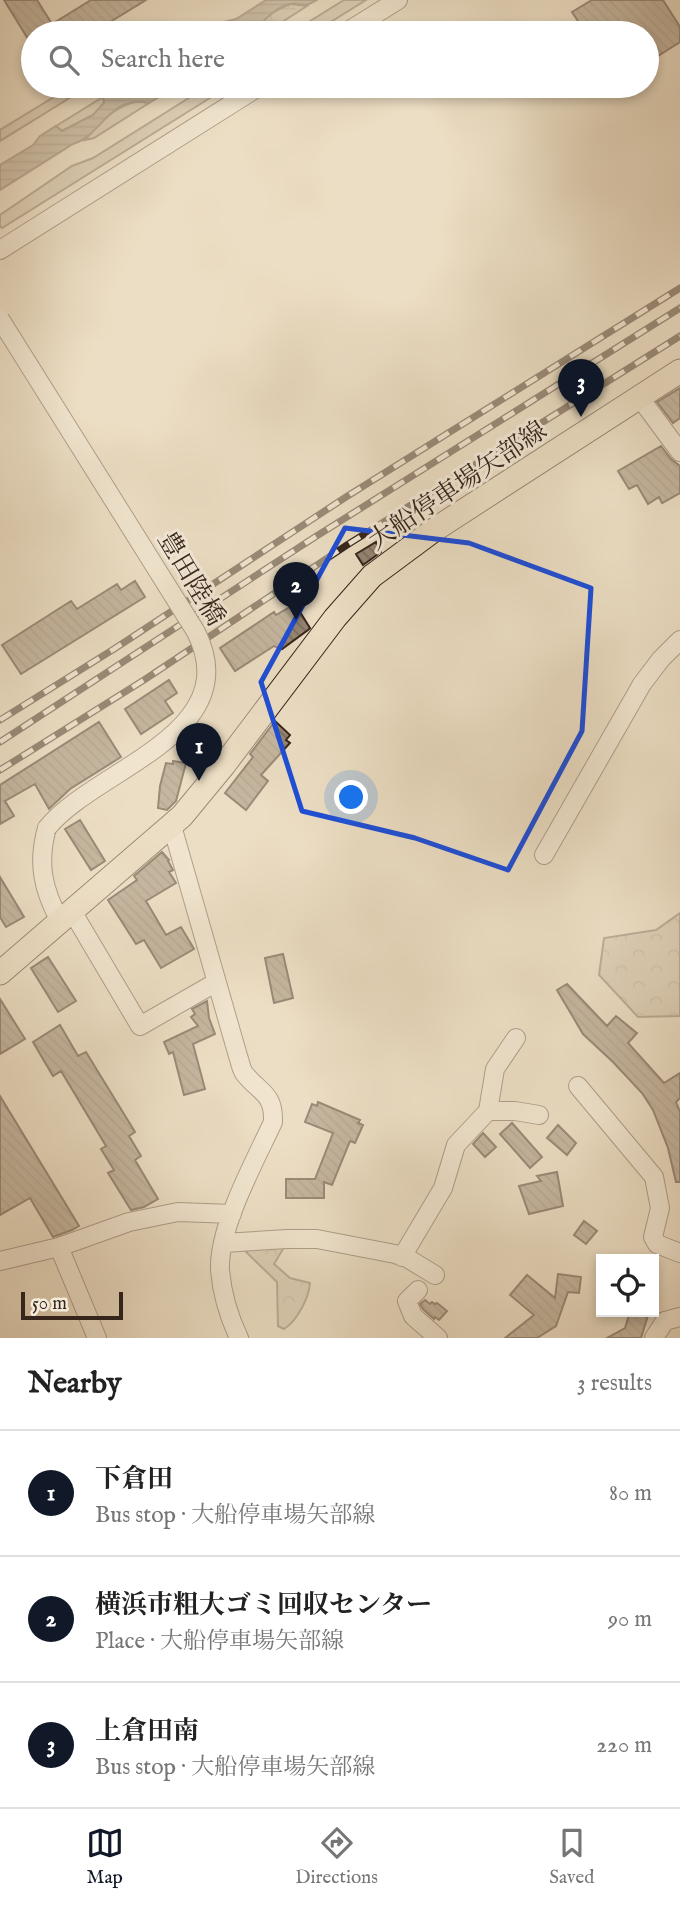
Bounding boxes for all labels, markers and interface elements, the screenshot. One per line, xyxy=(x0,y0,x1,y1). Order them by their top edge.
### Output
search box xyxy=(21,21,659,98)
icon: search xyxy=(45,41,83,79)
text: Search here xyxy=(101,43,225,76)
pin: 3 xyxy=(558,359,604,417)
street label: 大船停車場矢部線 xyxy=(362,414,553,558)
street label: 豊田陸橋 xyxy=(150,526,232,632)
pin: 2 xyxy=(273,562,319,620)
pin: 1 xyxy=(176,723,222,781)
your location xyxy=(334,780,368,814)
map controls xyxy=(596,1254,659,1317)
button: locate xyxy=(596,1254,659,1317)
scale bar xyxy=(21,1289,122,1321)
text: 50 m xyxy=(32,1292,67,1316)
text: Nearby xyxy=(28,1365,121,1403)
text: 3 results xyxy=(577,1369,652,1398)
text: 下倉田 xyxy=(95,1463,173,1496)
text: 1 xyxy=(47,1479,55,1508)
text: 80 m xyxy=(609,1479,652,1508)
text: Bus stop · 大船停車場矢部線 xyxy=(95,1501,375,1530)
text: 横浜市粗大ゴミ回収センター xyxy=(95,1589,432,1622)
text: 2 xyxy=(46,1605,56,1634)
text: 90 m xyxy=(608,1605,652,1634)
text: Place · 大船停車場矢部線 xyxy=(95,1627,344,1656)
text: 上倉田南 xyxy=(95,1715,199,1748)
text: 3 xyxy=(47,1731,55,1760)
text: 220 m xyxy=(596,1731,652,1760)
text: Bus stop · 大船停車場矢部線 xyxy=(95,1753,375,1782)
tab: Map xyxy=(86,1824,124,1890)
tab: Directions xyxy=(295,1824,378,1890)
tab: Saved xyxy=(549,1824,594,1890)

